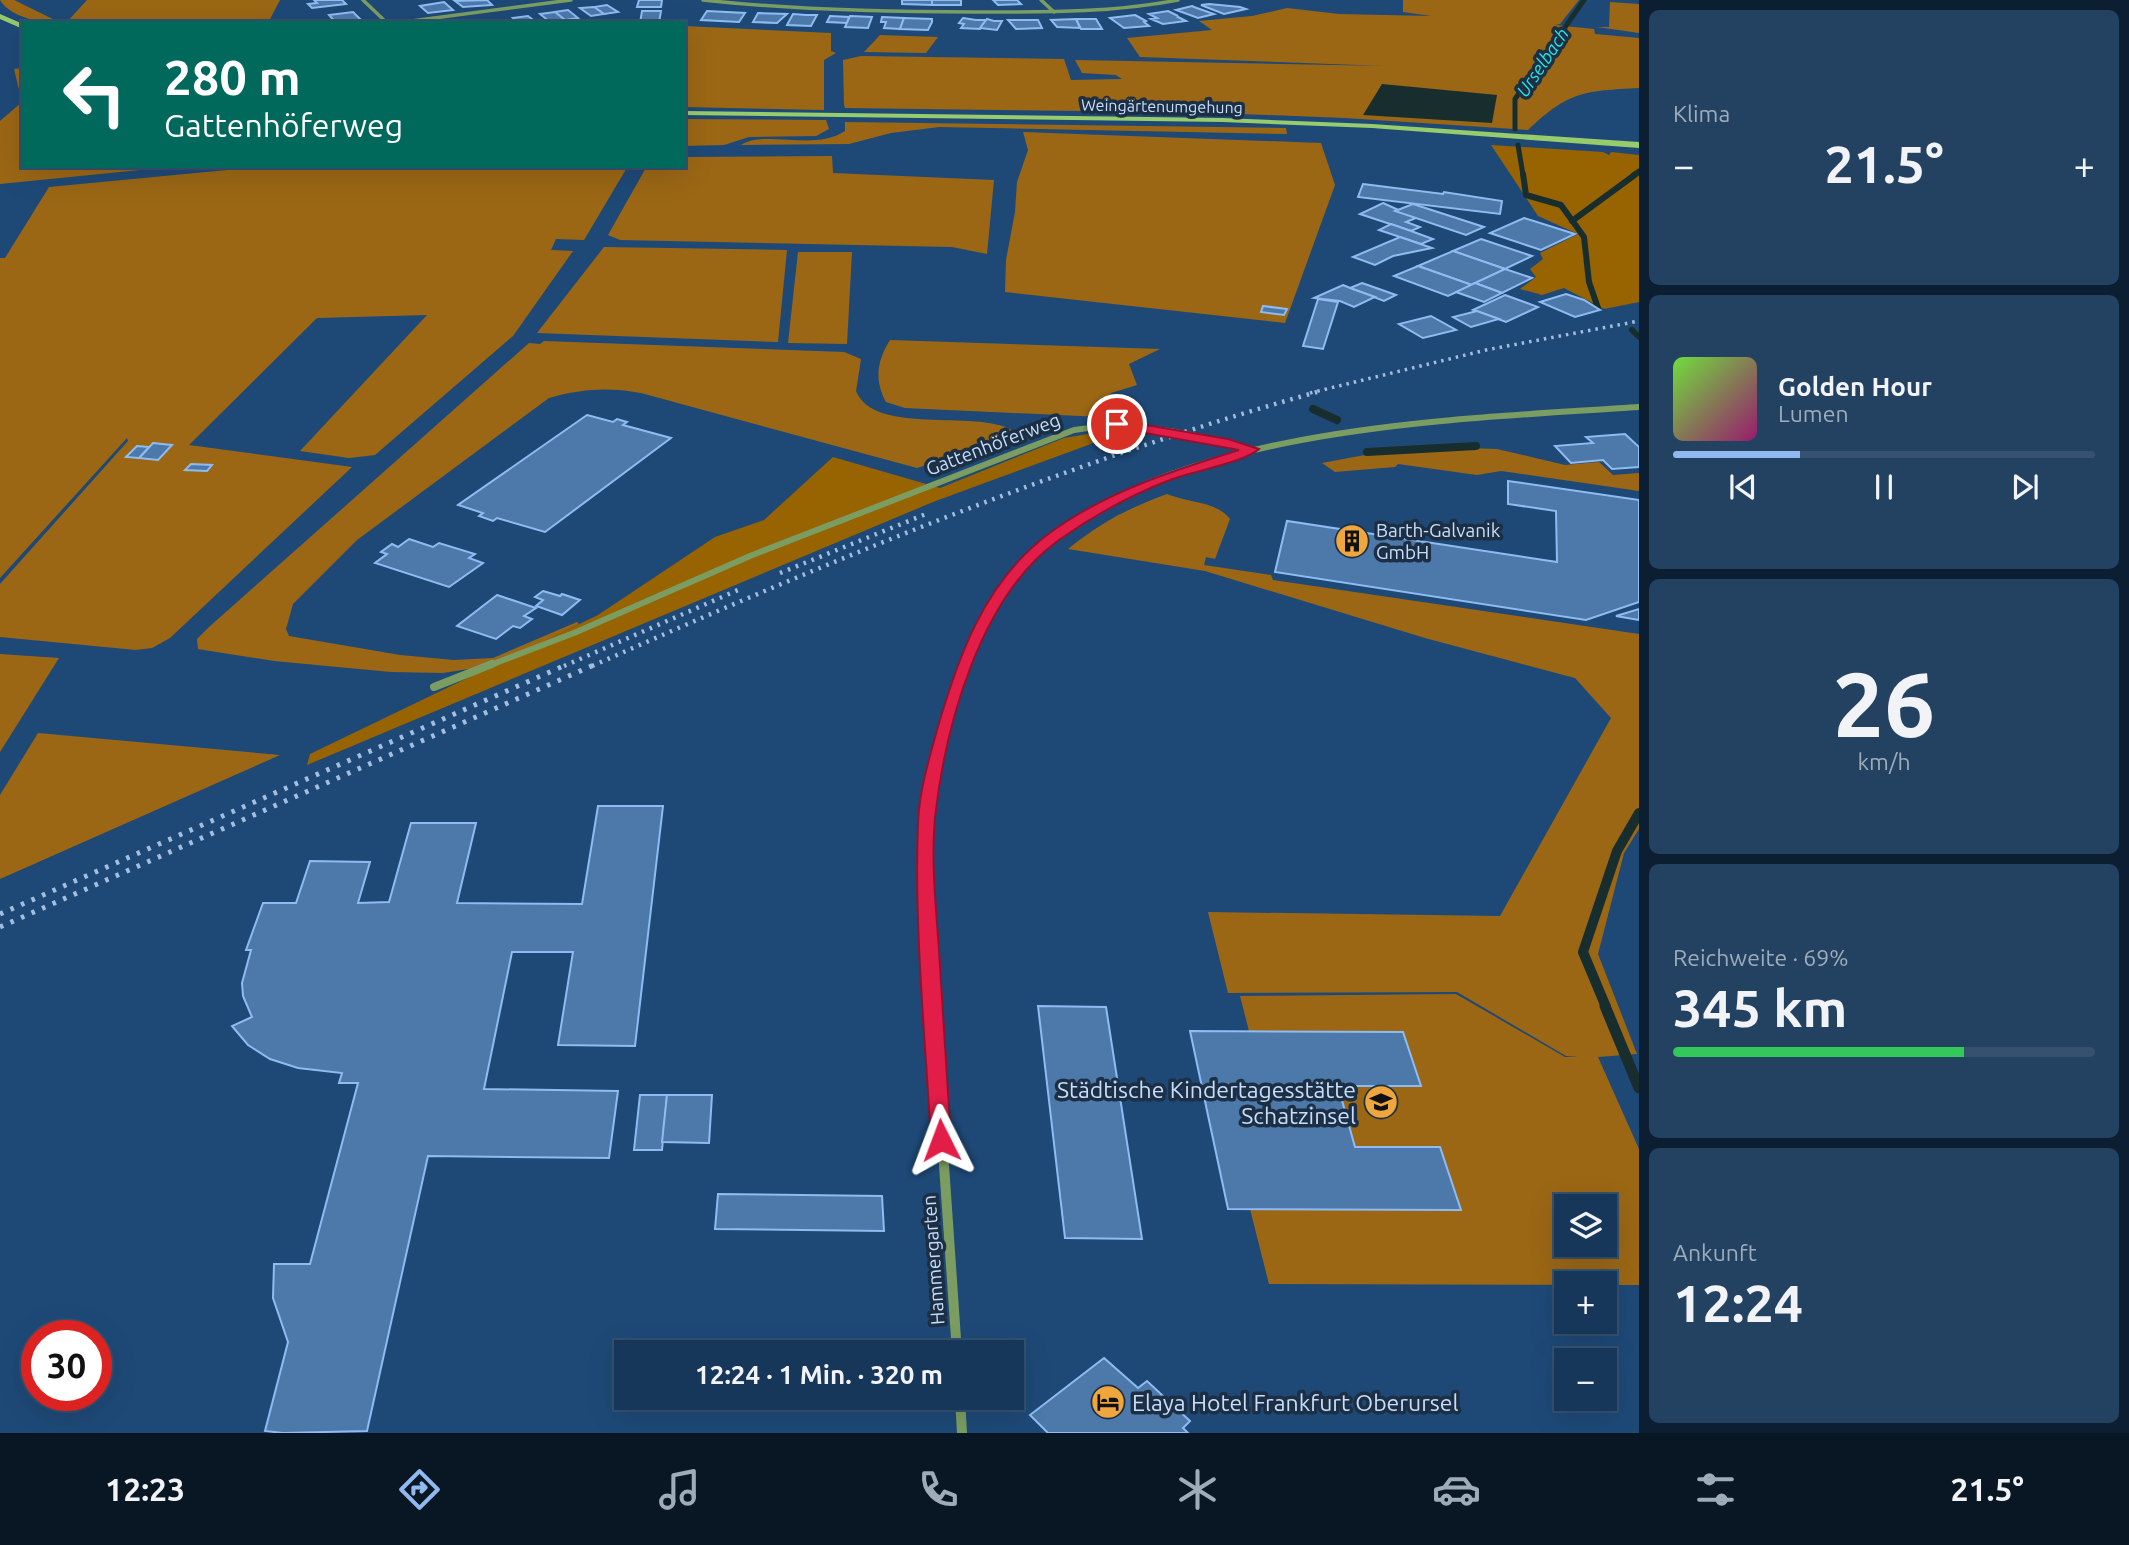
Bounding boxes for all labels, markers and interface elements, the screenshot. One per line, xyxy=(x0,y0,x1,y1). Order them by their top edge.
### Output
water label: Urselbach xyxy=(1512,24,1572,100)
icon: left xyxy=(49,49,140,140)
text: 280 m xyxy=(164,49,301,104)
street label: Weingärtenumgehung xyxy=(1081,96,1243,116)
text: Klima xyxy=(1673,101,1730,126)
text: Gattenhöferweg xyxy=(164,107,403,143)
text: 21.5° xyxy=(1824,135,1944,193)
text: − xyxy=(1673,144,1694,186)
text: + xyxy=(2074,144,2095,186)
text: Golden Hour xyxy=(1778,372,1932,401)
pin xyxy=(1087,394,1147,454)
text: Lumen xyxy=(1778,401,1849,426)
icon: arrive xyxy=(1098,405,1136,443)
street label: Gattenhöferweg xyxy=(923,408,1063,480)
icon: previous xyxy=(1724,468,1762,506)
icon: pause xyxy=(1865,468,1903,506)
icon: next xyxy=(2006,468,2044,506)
place label: Barth-Galvanik GmbH xyxy=(1376,519,1501,563)
building icon: Barth-Galvanik GmbH xyxy=(1333,522,1371,560)
text: 26 xyxy=(1833,652,1935,754)
text: km/h xyxy=(1857,749,1911,774)
text: Reichweite · 69% xyxy=(1673,945,1849,970)
text: 345 km xyxy=(1673,979,1847,1037)
place label: Städtische Kindertagesstätte Schatzinsel xyxy=(1057,1077,1356,1128)
school or university icon: Städtische Kindertagesstätte Schatzinsel xyxy=(1362,1083,1400,1121)
position arrow xyxy=(904,1103,978,1177)
street label: Hammergarten xyxy=(917,1194,949,1326)
map controls xyxy=(1554,1194,1617,1411)
button: layers xyxy=(1554,1194,1617,1257)
text: Ankunft xyxy=(1673,1240,1757,1265)
button: + xyxy=(1554,1271,1617,1334)
text: 12:24 xyxy=(1673,1274,1803,1332)
speed limit sign: 30 xyxy=(21,1320,112,1411)
button: − xyxy=(1554,1348,1617,1411)
text: 12:24 · 1 Min. · 320 m xyxy=(695,1360,943,1389)
hotel icon: Elaya Hotel Frankfurt Oberursel xyxy=(1089,1383,1127,1421)
place label: Elaya Hotel Frankfurt Oberursel xyxy=(1132,1390,1459,1415)
icon: directions xyxy=(395,1465,444,1514)
icon: music xyxy=(655,1465,704,1514)
icon: phone xyxy=(914,1465,963,1514)
icon: climate xyxy=(1173,1465,1222,1514)
icon: car xyxy=(1432,1465,1481,1514)
icon: filters xyxy=(1691,1465,1740,1514)
text: 12:23 xyxy=(105,1471,185,1507)
text: 21.5° xyxy=(1950,1471,2024,1507)

